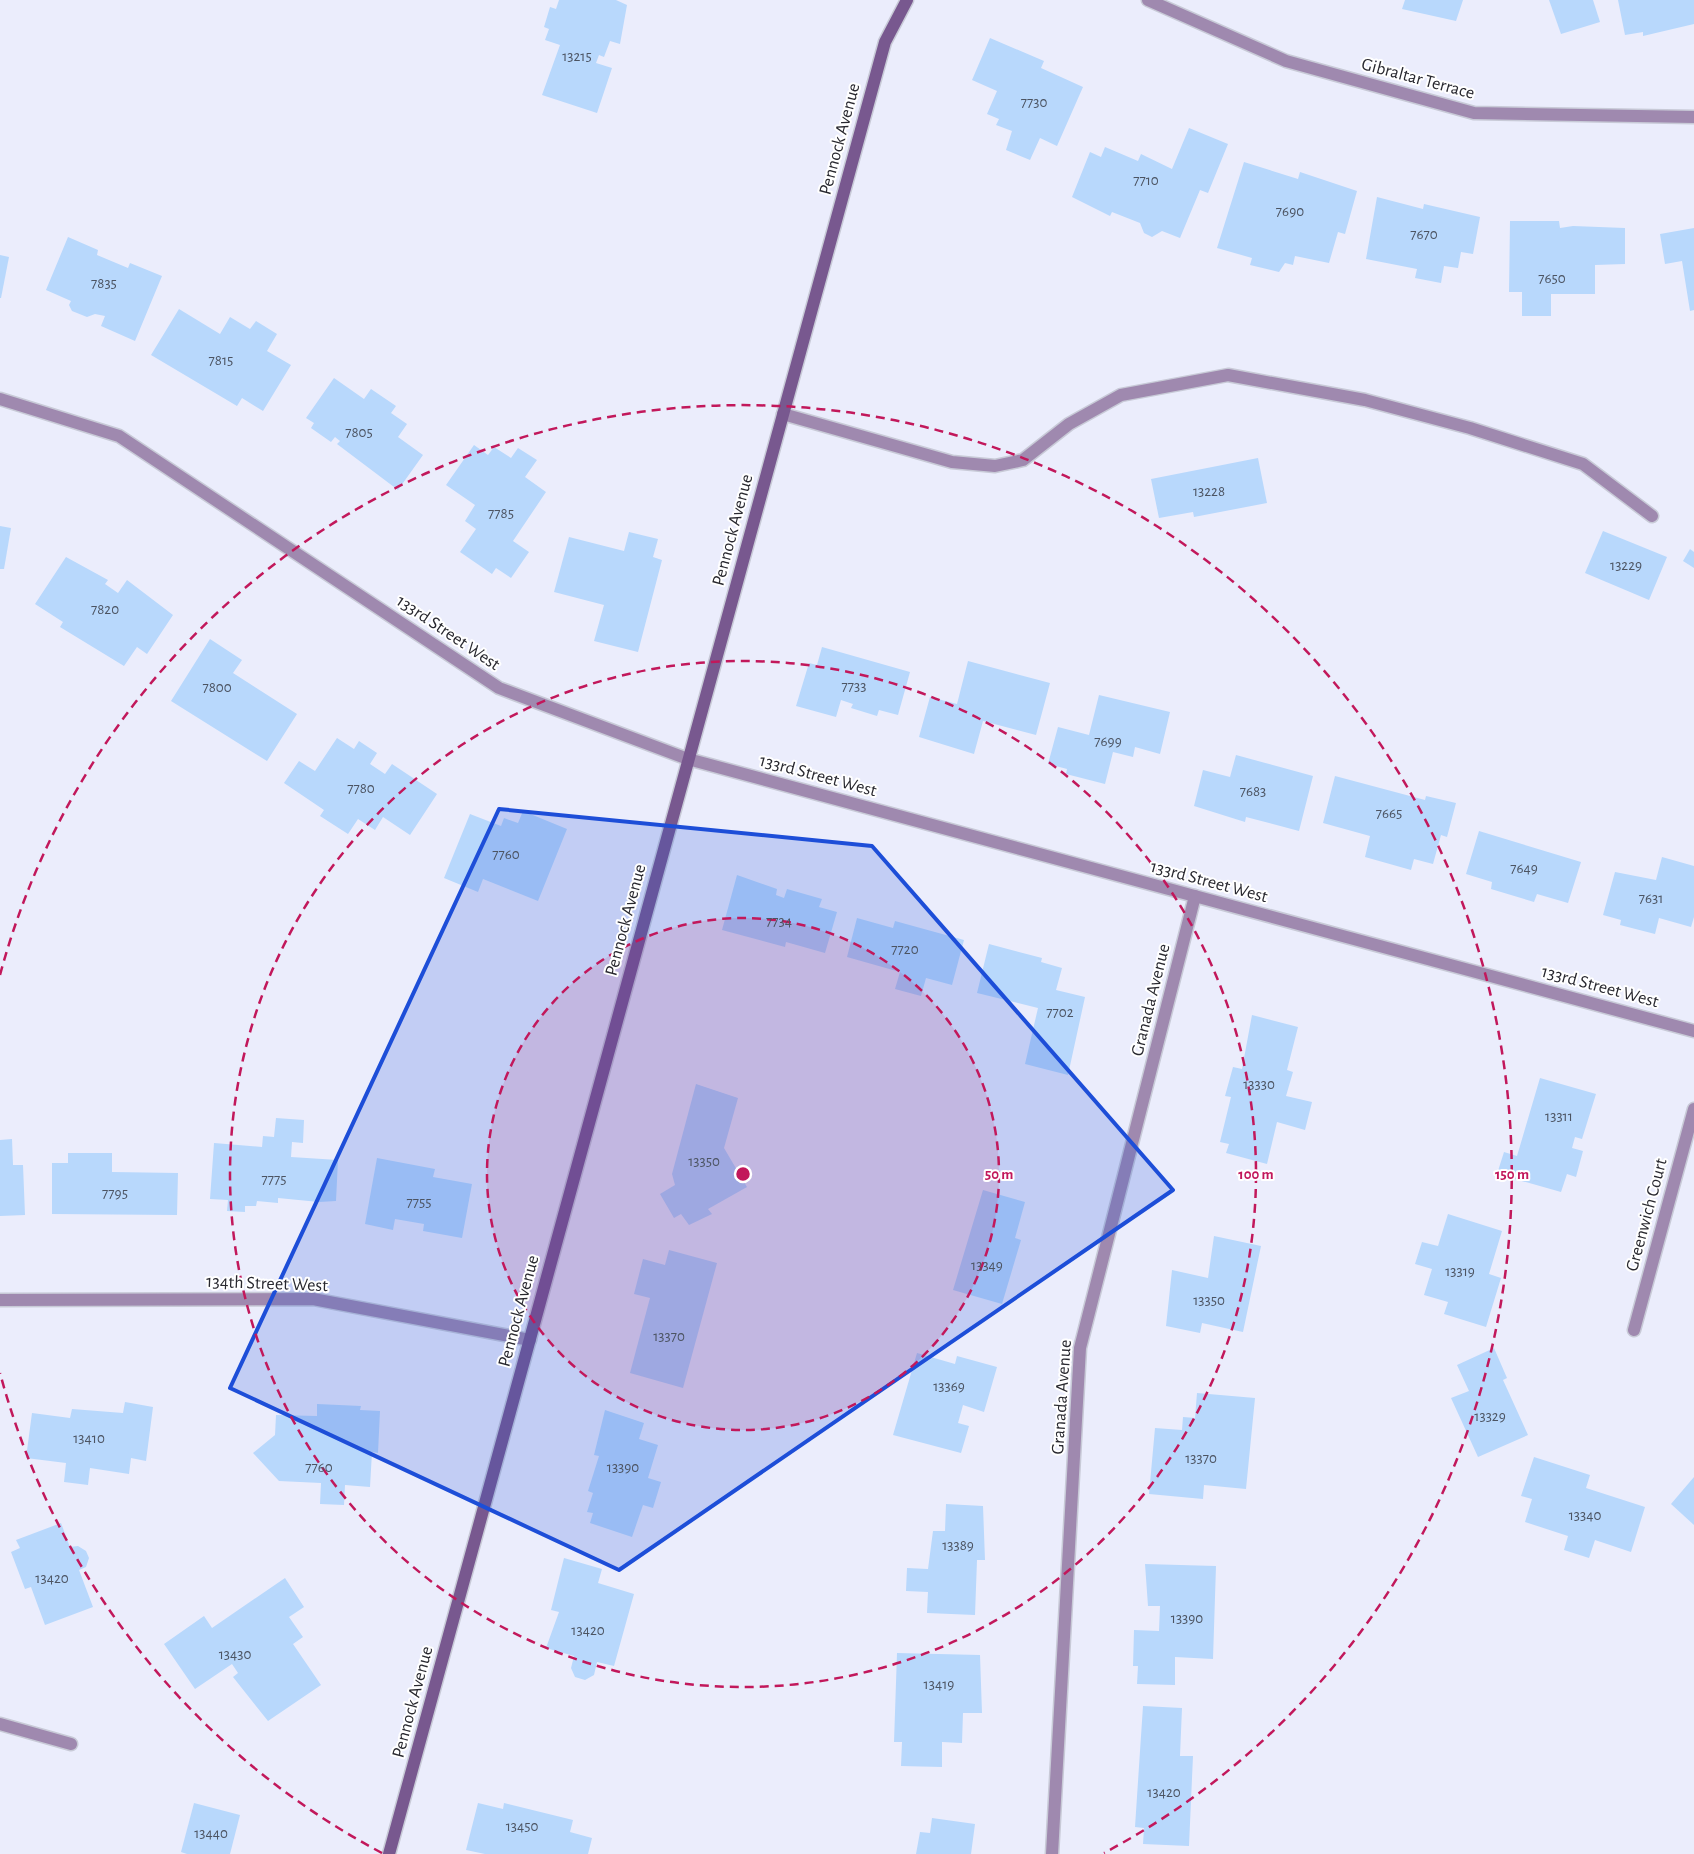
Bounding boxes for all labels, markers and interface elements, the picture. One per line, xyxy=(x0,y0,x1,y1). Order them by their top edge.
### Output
house number: 13215 xyxy=(562,49,592,64)
street label: Gibraltar Terrace xyxy=(1360,55,1476,103)
street label: Pennock Avenue xyxy=(816,81,864,197)
house number: 7730 xyxy=(1021,95,1047,110)
house number: 7710 xyxy=(1133,173,1159,188)
house number: 7690 xyxy=(1276,204,1304,219)
house number: 7670 xyxy=(1410,227,1438,242)
house number: 7650 xyxy=(1538,271,1566,286)
house number: 7835 xyxy=(91,276,117,291)
house number: 7815 xyxy=(209,353,233,368)
house number: 7805 xyxy=(345,425,373,440)
street label: Pennock Avenue xyxy=(709,472,757,588)
house number: 13228 xyxy=(1193,484,1225,499)
house number: 7785 xyxy=(488,506,514,521)
house number: 13229 xyxy=(1610,558,1642,573)
street label: 133rd Street West xyxy=(393,592,503,674)
house number: 7820 xyxy=(91,602,119,617)
house number: 7733 xyxy=(842,679,866,694)
house number: 7800 xyxy=(202,680,232,695)
house number: 7699 xyxy=(1094,734,1122,749)
street label: 133rd Street West xyxy=(758,752,879,800)
house number: 7780 xyxy=(347,781,375,796)
house number: 7683 xyxy=(1240,784,1266,799)
house number: 7665 xyxy=(1376,806,1402,821)
house number: 7760 xyxy=(492,847,520,862)
street label: 133rd Street West xyxy=(1149,858,1270,906)
house number: 7649 xyxy=(1510,861,1538,876)
street label: Pennock Avenue xyxy=(602,862,650,978)
house number: 7631 xyxy=(1639,891,1663,906)
house number: 7734 xyxy=(766,914,792,929)
house number: 7720 xyxy=(891,942,919,957)
street label: Granada Avenue xyxy=(1128,942,1174,1058)
street label: 133rd Street West xyxy=(1540,963,1661,1011)
house number: 7702 xyxy=(1046,1005,1074,1020)
house number: 13330 xyxy=(1243,1077,1275,1092)
house number: 13311 xyxy=(1545,1109,1573,1124)
house number: 13350 xyxy=(688,1154,720,1169)
street label: Greenwich Court xyxy=(1623,1156,1671,1273)
centre of rings xyxy=(734,1165,752,1183)
text: 50 m xyxy=(985,1167,1013,1182)
text: 100 m xyxy=(1238,1167,1274,1182)
text: 150 m xyxy=(1495,1167,1529,1182)
house number: 7775 xyxy=(261,1172,287,1187)
house number: 7795 xyxy=(102,1186,128,1201)
house number: 7755 xyxy=(406,1195,432,1210)
street label: Pennock Avenue xyxy=(495,1253,543,1369)
house number: 13349 xyxy=(971,1258,1003,1273)
house number: 13319 xyxy=(1445,1264,1475,1279)
street label: 134th Street West xyxy=(206,1273,328,1295)
house number: 13350 xyxy=(1193,1293,1225,1308)
house number: 13370 xyxy=(653,1329,685,1344)
street label: Granada Avenue xyxy=(1049,1339,1075,1455)
house number: 13369 xyxy=(933,1379,965,1394)
house number: 13329 xyxy=(1474,1409,1506,1424)
house number: 13410 xyxy=(73,1431,105,1446)
house number: 13370 xyxy=(1185,1451,1217,1466)
house number: 7760 xyxy=(305,1460,333,1475)
house number: 13390 xyxy=(607,1460,639,1475)
house number: 13340 xyxy=(1569,1508,1601,1523)
house number: 13389 xyxy=(942,1538,974,1553)
house number: 13420 xyxy=(35,1571,69,1586)
house number: 13390 xyxy=(1171,1611,1203,1626)
house number: 13420 xyxy=(571,1623,605,1638)
street label: Pennock Avenue xyxy=(389,1644,437,1760)
house number: 13430 xyxy=(219,1647,251,1662)
house number: 13419 xyxy=(924,1677,954,1692)
house number: 13420 xyxy=(1147,1785,1181,1800)
house number: 13450 xyxy=(506,1819,538,1834)
house number: 13440 xyxy=(194,1826,228,1841)

